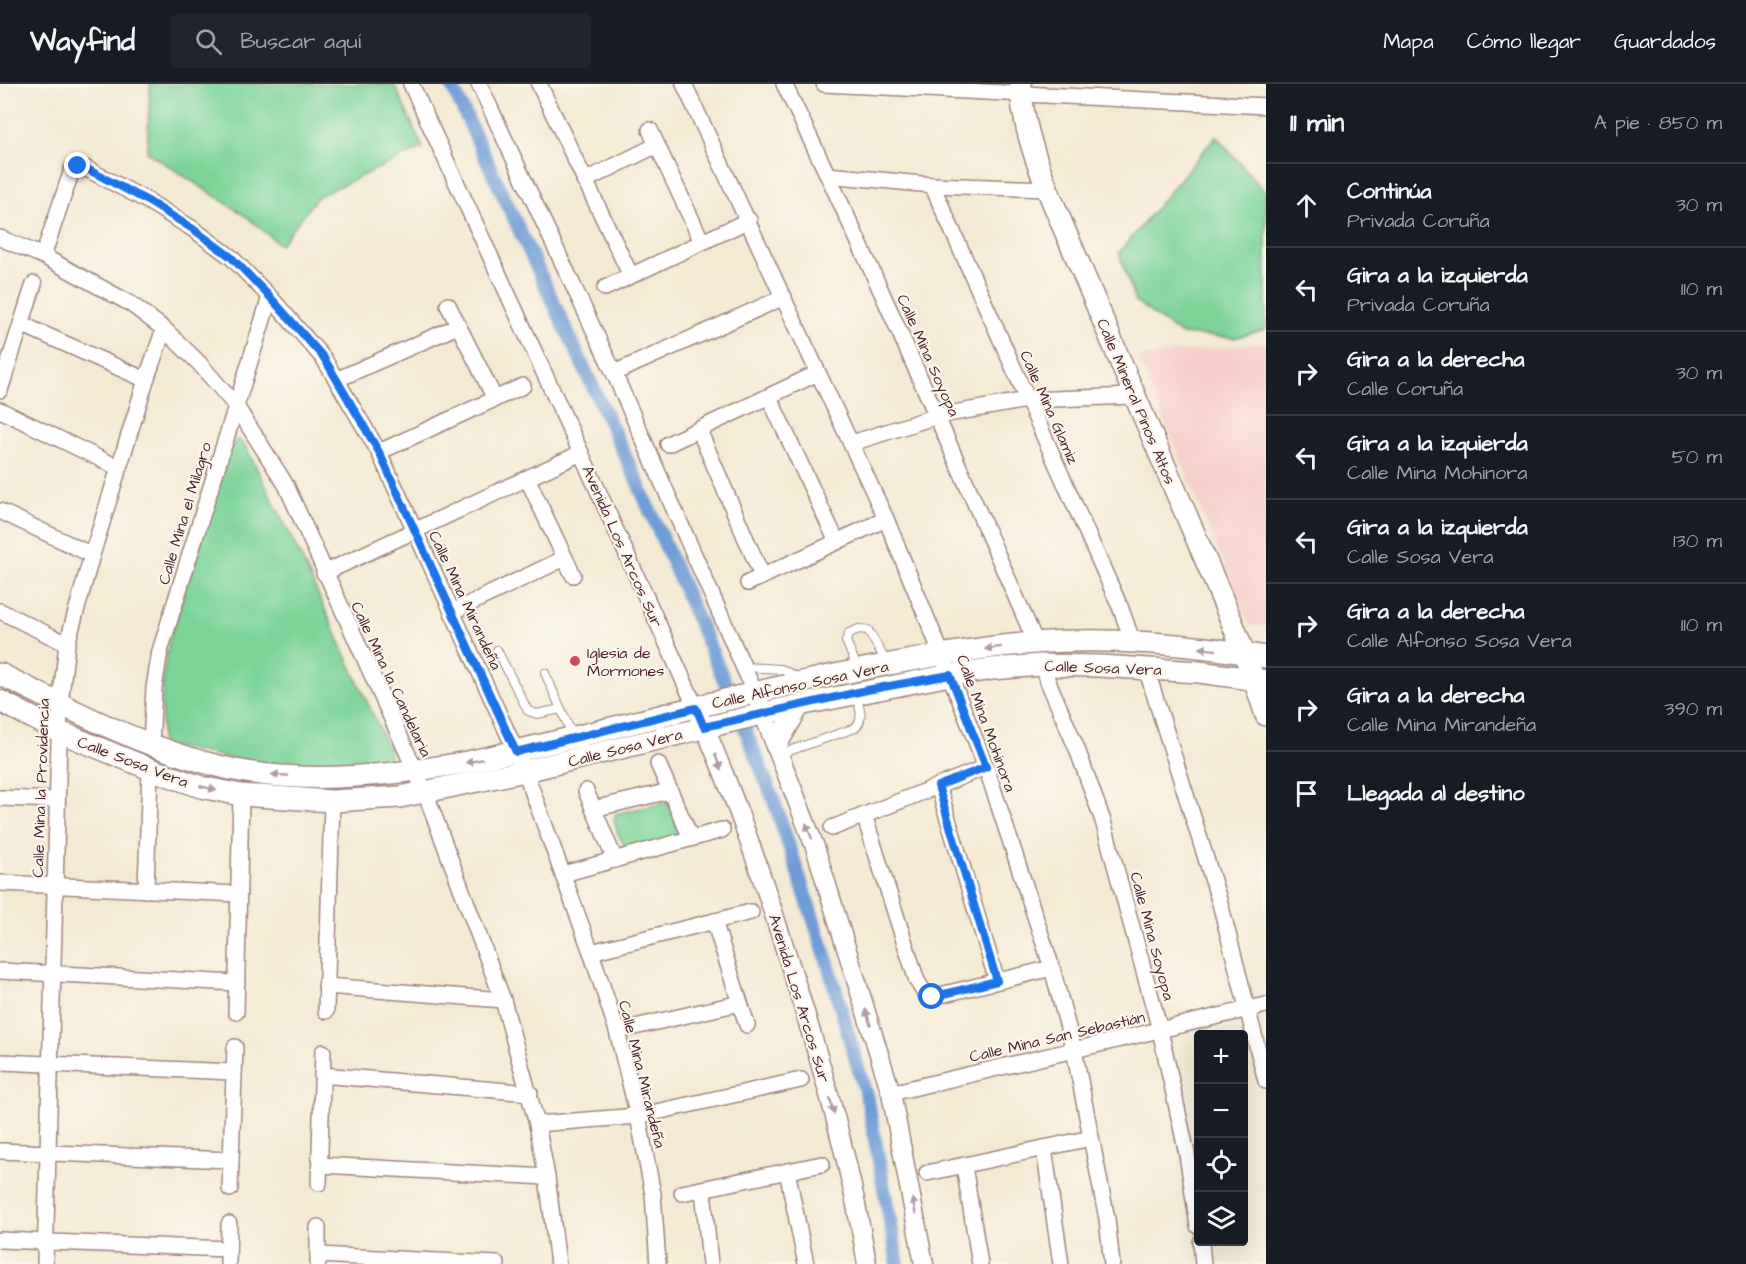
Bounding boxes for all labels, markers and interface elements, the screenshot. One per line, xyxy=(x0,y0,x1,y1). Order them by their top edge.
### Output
search box xyxy=(171,14,591,68)
text: Wayfind xyxy=(30,22,135,61)
icon: search xyxy=(192,25,225,58)
text: Buscar aquí xyxy=(240,26,361,57)
text: Mapa xyxy=(1383,27,1434,56)
text: Cómo llegar xyxy=(1467,27,1581,56)
text: Guardados xyxy=(1614,27,1716,56)
text: 11 min xyxy=(1290,105,1344,141)
text: A pie · 850 m xyxy=(1594,109,1722,137)
route end xyxy=(64,152,90,178)
text: Continúa xyxy=(1347,176,1432,207)
icon: ahead xyxy=(1290,189,1323,222)
text: 30 m xyxy=(1676,191,1722,219)
text: Privada Coruña xyxy=(1347,207,1490,235)
text: Gira a la izquierda xyxy=(1347,260,1528,291)
icon: left xyxy=(1290,273,1323,306)
text: 110 m xyxy=(1681,275,1722,303)
street label: Calle Mina Soyopa xyxy=(890,291,965,421)
text: Privada Coruña xyxy=(1347,291,1490,319)
street label: Calle Mineral Pinos Altos xyxy=(1091,315,1181,488)
text: Gira a la derecha xyxy=(1347,344,1524,375)
street label: Calle Mina Glamiz xyxy=(1014,347,1084,468)
icon: right xyxy=(1290,357,1323,390)
text: 30 m xyxy=(1676,359,1722,387)
text: Calle Coruña xyxy=(1347,375,1463,403)
text: Gira a la izquierda xyxy=(1347,428,1528,459)
street label: Calle Mina el Milagro xyxy=(153,439,218,587)
icon: left xyxy=(1290,441,1323,474)
text: 50 m xyxy=(1672,443,1722,471)
text: Calle Mina Mohinora xyxy=(1347,459,1527,487)
street label: Avenida Los Arcos Sur xyxy=(576,462,668,631)
text: Gira a la izquierda xyxy=(1347,512,1528,543)
icon: left xyxy=(1290,525,1323,558)
street label: Calle Mina Mirandeña xyxy=(423,527,507,674)
text: 130 m xyxy=(1673,527,1722,555)
text: Calle Sosa Vera xyxy=(1347,543,1493,571)
text: Gira a la derecha xyxy=(1347,596,1524,627)
street label: Calle Mina la Candelaria xyxy=(345,598,437,761)
icon: right xyxy=(1290,609,1323,642)
text: 110 m xyxy=(1681,611,1722,639)
text: Calle Alfonso Sosa Vera xyxy=(1347,627,1572,655)
place label: Iglesia de Mormones xyxy=(587,642,664,682)
one-way arrow xyxy=(983,643,1002,653)
one-way arrow xyxy=(1199,644,1218,654)
street label: Calle Mina Mohinora xyxy=(951,652,1021,795)
marker: Iglesia de Mormones xyxy=(568,654,582,668)
street label: Calle Sosa Vera xyxy=(1044,655,1162,681)
street label: Calle Alfonso Sosa Vera xyxy=(710,656,890,714)
text: Gira a la derecha xyxy=(1347,680,1524,711)
icon: right xyxy=(1290,693,1323,726)
text: 390 m xyxy=(1664,695,1722,723)
street label: Calle Mina la Providencia xyxy=(27,698,55,878)
text: Calle Mina Mirandeña xyxy=(1347,711,1536,739)
street label: Calle Sosa Vera xyxy=(566,723,685,773)
street label: Calle Sosa Vera xyxy=(74,731,191,793)
one-way arrow xyxy=(714,753,723,771)
one-way arrow xyxy=(464,757,483,766)
one-way arrow xyxy=(271,770,290,780)
icon: arrive xyxy=(1290,777,1323,810)
text: Llegada al destino xyxy=(1347,778,1525,809)
one-way arrow xyxy=(199,784,218,794)
one-way arrow xyxy=(803,822,813,840)
street label: Calle Mina Soyopa xyxy=(1123,870,1180,1003)
street label: Avenida Los Arcos Sur xyxy=(763,912,835,1085)
route start xyxy=(918,983,944,1009)
street label: Calle Mina Mirandeña xyxy=(613,998,671,1150)
street label: Calle Mina San Sebastián xyxy=(967,1006,1147,1068)
one-way arrow xyxy=(863,1008,872,1026)
map controls xyxy=(1194,1030,1248,1246)
button: + xyxy=(1194,1030,1248,1084)
button: − xyxy=(1194,1084,1248,1138)
one-way arrow xyxy=(828,1097,838,1115)
button: locate xyxy=(1194,1138,1248,1192)
button: layers xyxy=(1194,1192,1248,1246)
one-way arrow xyxy=(909,1197,918,1216)

